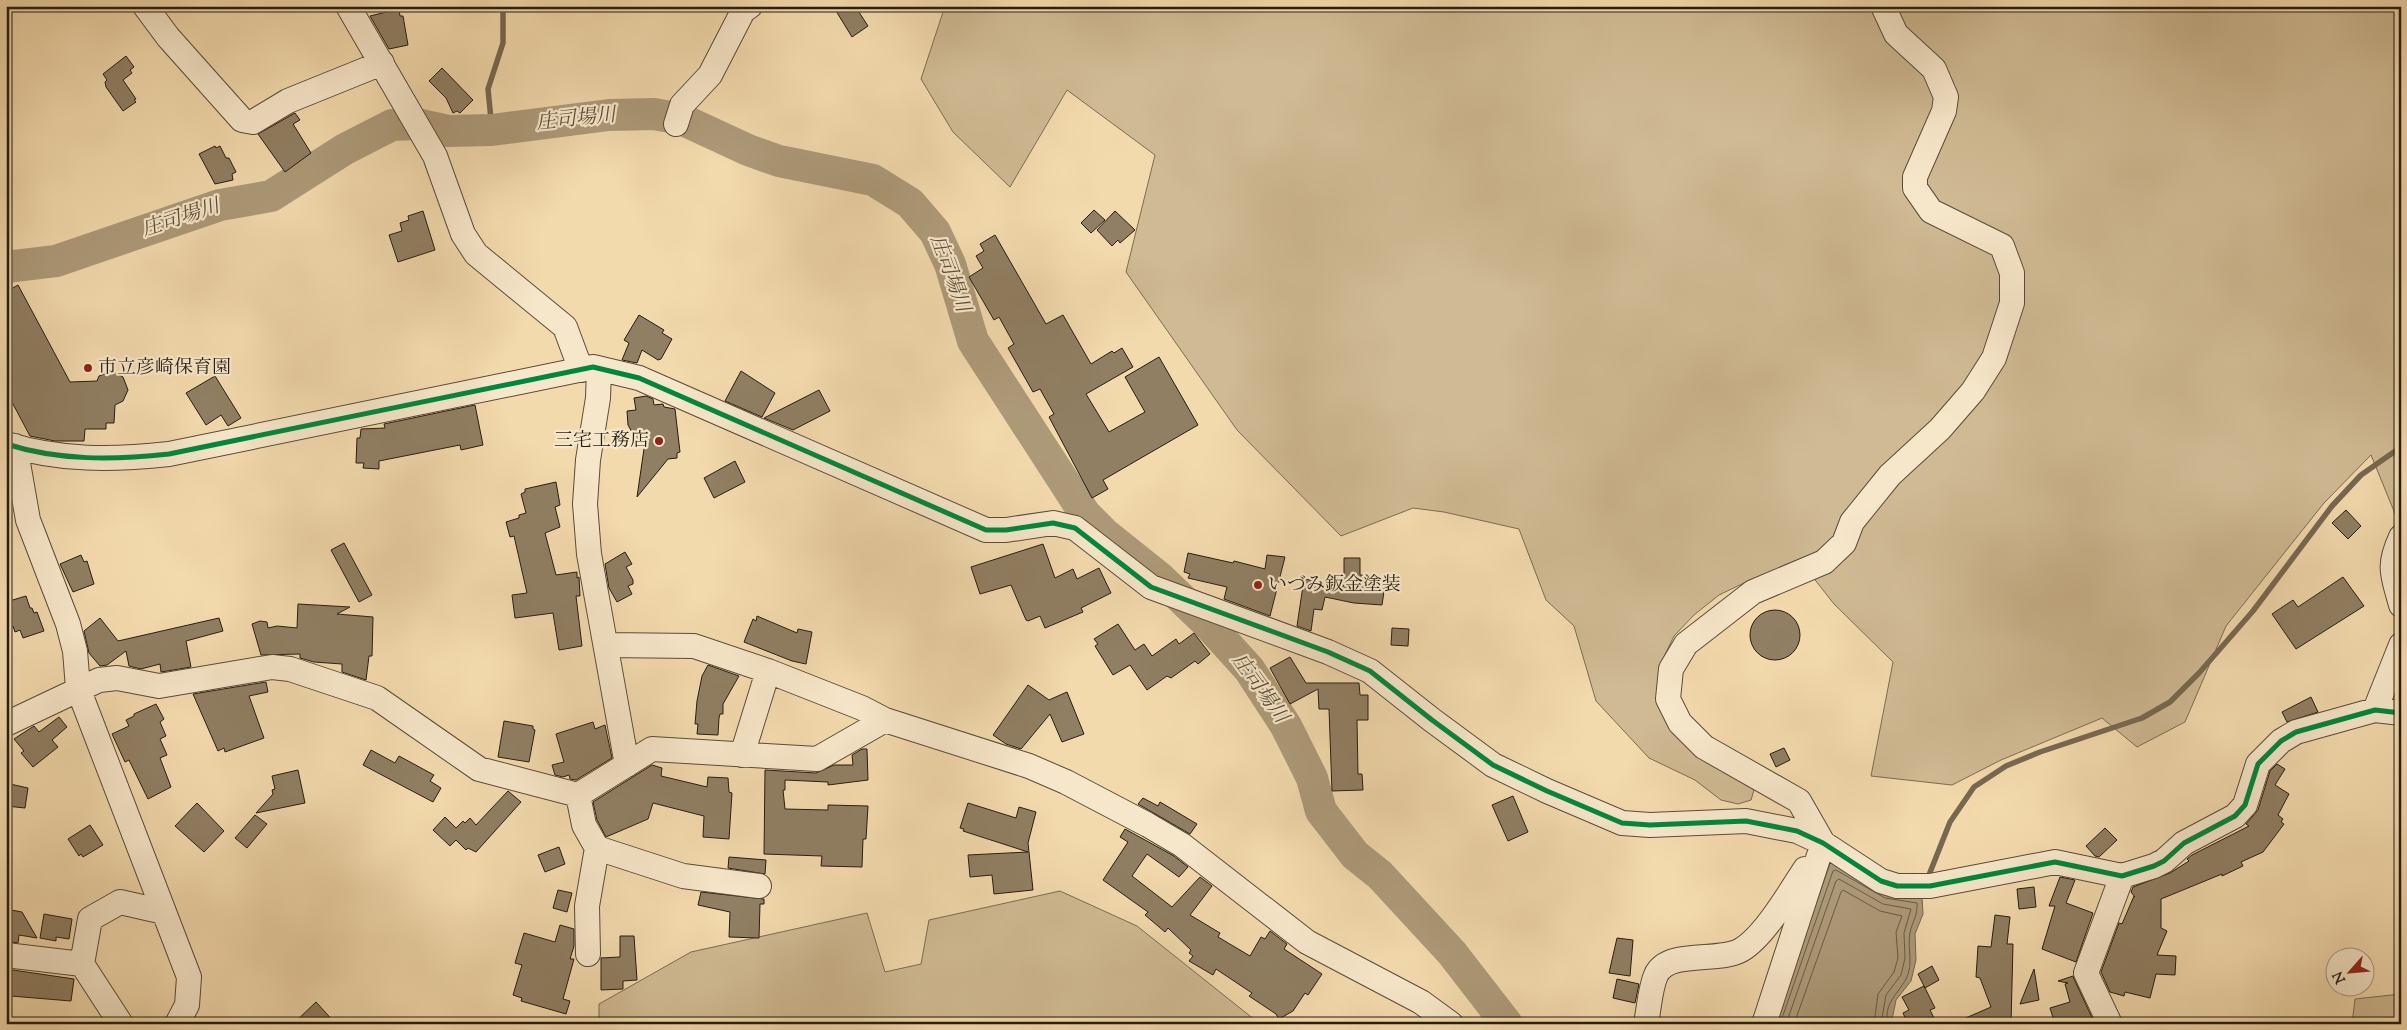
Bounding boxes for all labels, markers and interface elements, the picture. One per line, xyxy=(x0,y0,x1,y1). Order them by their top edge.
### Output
water label: 庄司場川 xyxy=(535,101,619,139)
water label: 庄司場川 xyxy=(138,192,225,245)
water label: 庄司場川 xyxy=(922,231,977,318)
place label: 市立彦崎保育園 xyxy=(98,355,231,382)
marker: 市立彦崎保育園 xyxy=(82,362,94,374)
place label: 三宅工務店 xyxy=(554,428,649,455)
marker: 三宅工務店 xyxy=(653,435,665,447)
place label: いづみ鈑金塗装 xyxy=(1268,572,1401,599)
marker: いづみ鈑金塗装 xyxy=(1252,579,1264,591)
water label: 庄司場川 xyxy=(1224,648,1295,732)
north arrow xyxy=(2324,948,2374,998)
text: N xyxy=(2329,967,2352,987)

